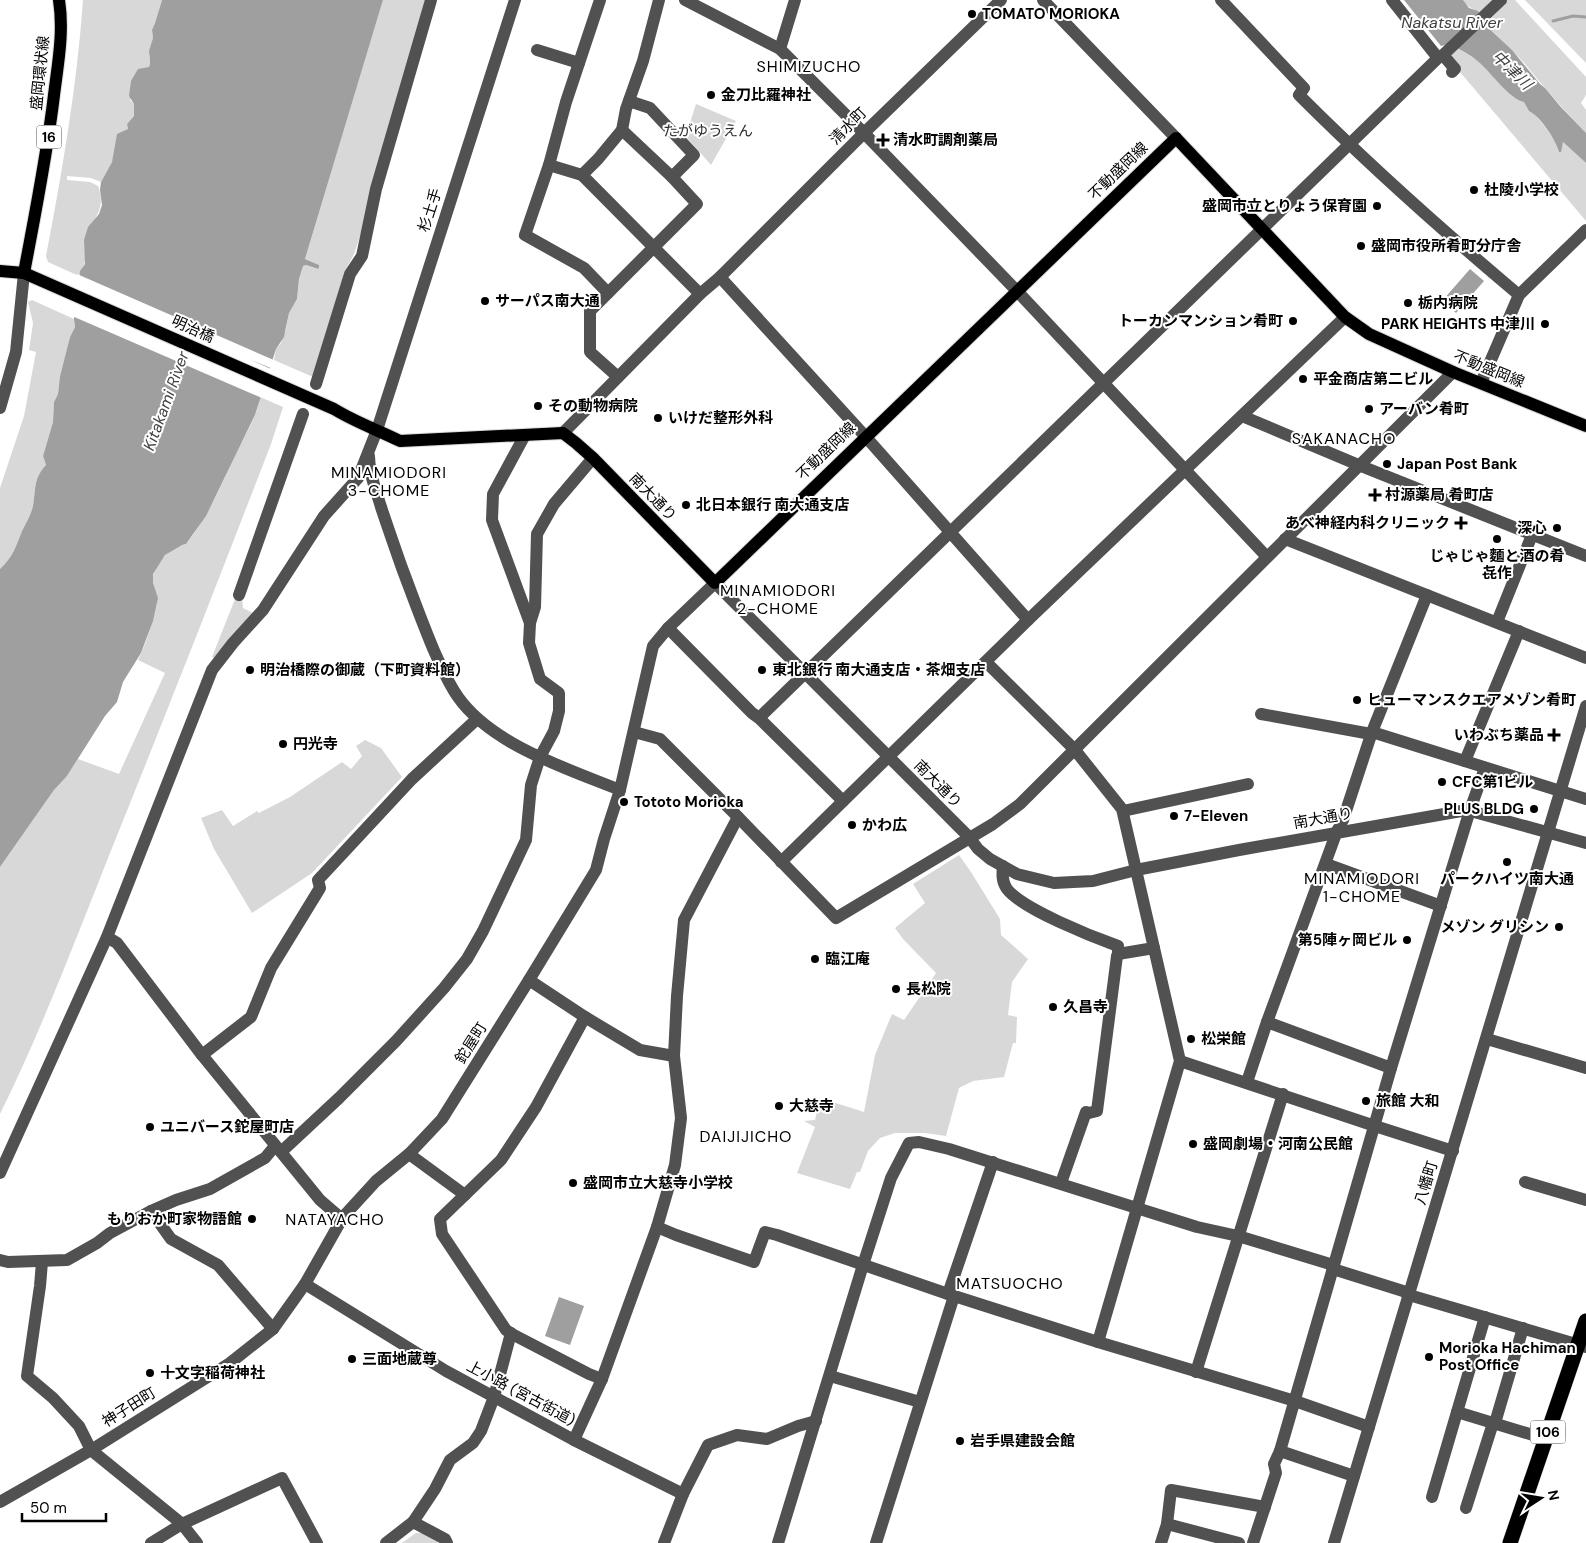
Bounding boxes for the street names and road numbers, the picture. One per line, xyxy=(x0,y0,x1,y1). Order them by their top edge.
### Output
street label: 盛岡環状線 xyxy=(26,35,54,111)
street label: 清水町 xyxy=(825,103,871,149)
road number: 16 xyxy=(36,125,62,148)
street label: 不動盛岡線 xyxy=(1084,138,1152,204)
street label: 杉土手 xyxy=(414,186,446,234)
street label: 明治橋 xyxy=(168,311,218,347)
street label: 不動盛岡線 xyxy=(1450,346,1528,392)
street label: 不動盛岡線 xyxy=(792,418,860,484)
street label: 南大通り xyxy=(625,468,681,526)
street label: 南大通り xyxy=(910,756,966,812)
street label: 南大通り xyxy=(1292,803,1354,833)
street label: 鉈屋町 xyxy=(451,1019,491,1067)
street label: 八幡町 xyxy=(1410,1159,1442,1207)
street label: 上小路 (宮古街道) xyxy=(463,1356,579,1430)
street label: 神子田町 xyxy=(98,1383,160,1431)
road number: 106 xyxy=(1530,1420,1566,1444)

